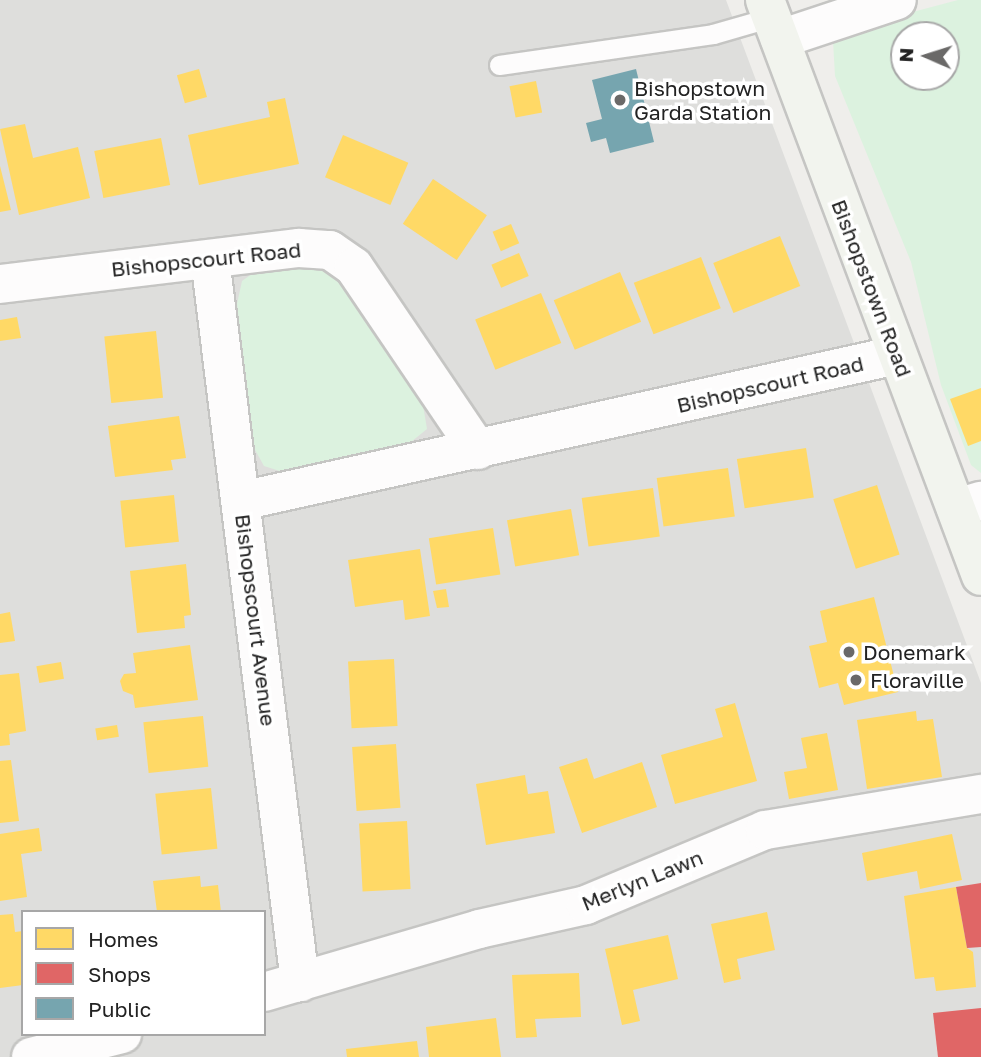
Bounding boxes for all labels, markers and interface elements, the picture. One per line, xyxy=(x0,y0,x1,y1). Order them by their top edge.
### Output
north arrow xyxy=(890,21,960,91)
text: N xyxy=(894,47,917,63)
place label: Bishopstown Garda Station xyxy=(634,75,771,125)
marker: Bishopstown Garda Station xyxy=(612,92,628,108)
street label: Bishopstown Road xyxy=(827,196,917,380)
street label: Bishopscourt Road xyxy=(110,236,302,282)
street label: Bishopscourt Road xyxy=(674,350,866,418)
street label: Bishopscourt Avenue xyxy=(230,512,282,728)
place label: Donemark xyxy=(863,639,966,665)
marker: Donemark xyxy=(841,644,857,660)
place label: Floraville xyxy=(870,667,964,693)
marker: Floraville xyxy=(848,672,864,688)
street label: Merlyn Lawn xyxy=(578,844,706,916)
legend xyxy=(21,910,266,1036)
text: Homes xyxy=(88,926,158,952)
text: Shops xyxy=(88,961,151,987)
text: Public xyxy=(88,996,151,1022)

